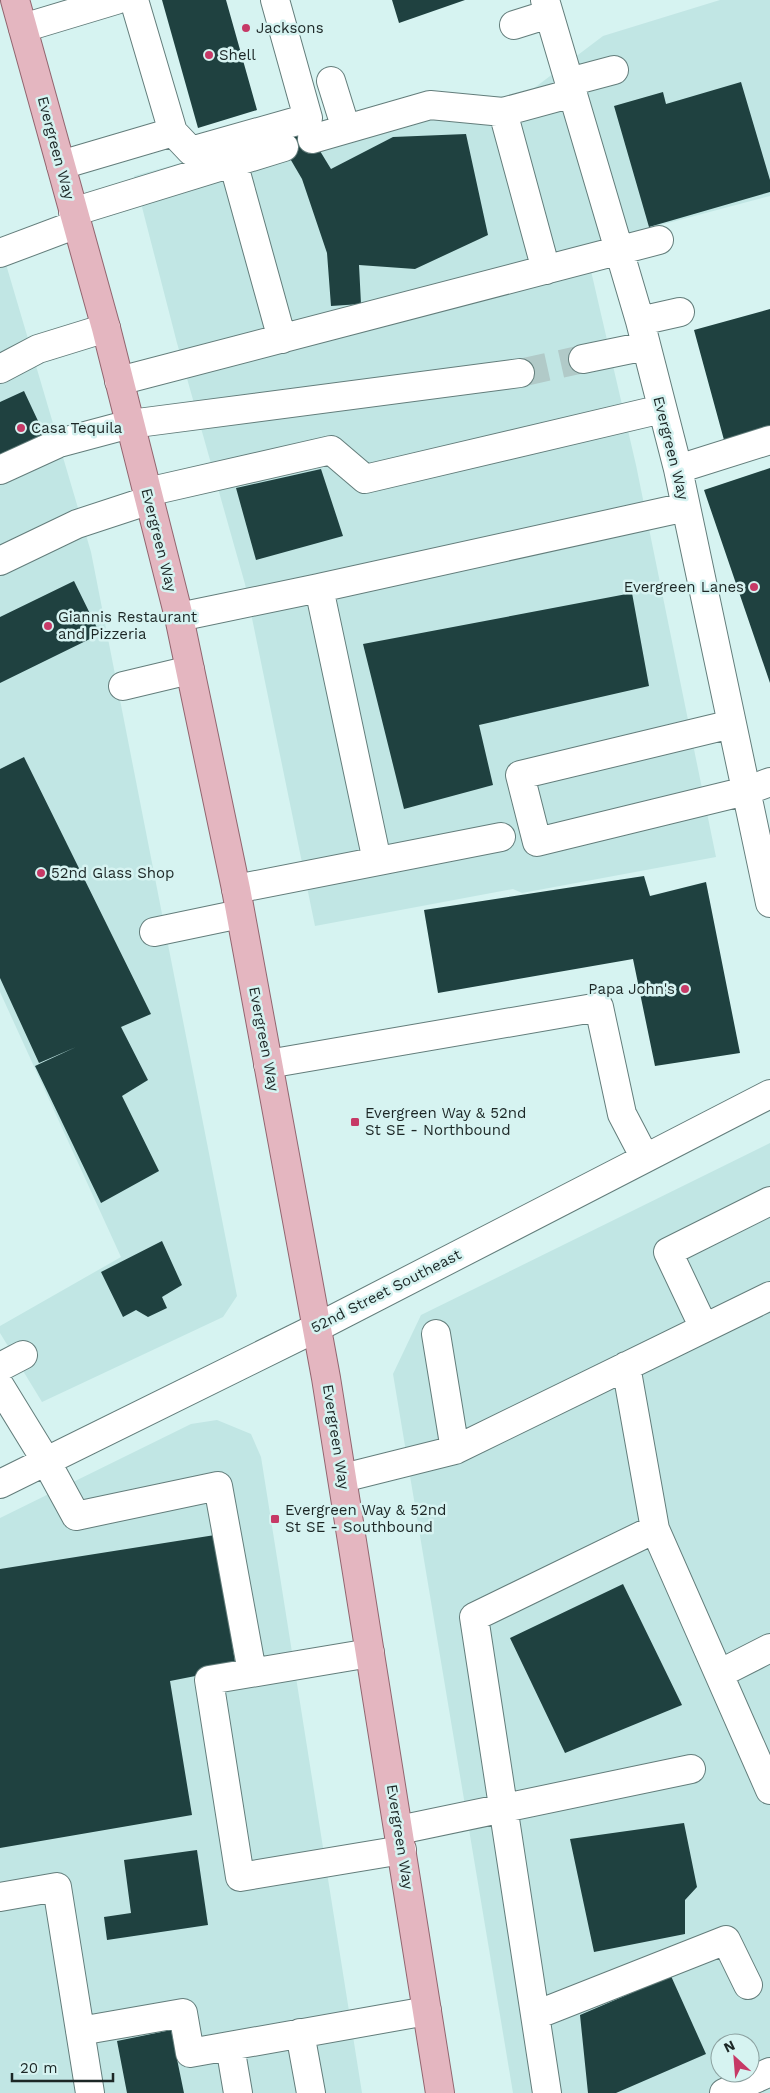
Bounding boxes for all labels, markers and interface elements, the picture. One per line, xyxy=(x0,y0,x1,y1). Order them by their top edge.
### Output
place label: Jacksons xyxy=(256,19,324,37)
marker: Jacksons xyxy=(240,22,252,34)
place label: Shell xyxy=(219,46,256,64)
marker: Shell xyxy=(203,49,215,61)
street label: Evergreen Way xyxy=(34,94,78,202)
street label: Evergreen Way xyxy=(649,394,693,502)
place label: Casa Tequila xyxy=(31,419,123,437)
marker: Casa Tequila xyxy=(15,422,27,434)
street label: Evergreen Way xyxy=(137,486,181,594)
place label: Evergreen Lanes xyxy=(624,578,744,596)
marker: Evergreen Lanes xyxy=(748,581,760,593)
place label: Giannis Restaurant and Pizzeria xyxy=(58,608,198,643)
marker: Giannis Restaurant and Pizzeria xyxy=(42,620,54,632)
place label: 52nd Glass Shop xyxy=(51,864,174,882)
marker: 52nd Glass Shop xyxy=(35,867,47,879)
place label: Papa John's xyxy=(588,980,675,998)
marker: Papa John's xyxy=(679,983,691,995)
street label: Evergreen Way xyxy=(245,985,283,1093)
place label: Evergreen Way & 52nd St SE - Northbound xyxy=(365,1104,526,1139)
marker: Evergreen Way & 52nd St SE - Northbound xyxy=(349,1116,361,1128)
street label: 52nd Street Southeast xyxy=(308,1245,465,1337)
street label: Evergreen Way xyxy=(319,1383,353,1491)
place label: Evergreen Way & 52nd St SE - Southbound xyxy=(285,1501,446,1536)
marker: Evergreen Way & 52nd St SE - Southbound xyxy=(269,1513,281,1525)
street label: Evergreen Way xyxy=(383,1783,417,1891)
north arrow xyxy=(710,2033,760,2083)
text: N xyxy=(721,2037,737,2056)
scale bar xyxy=(12,2050,114,2082)
text: 20 m xyxy=(20,2059,58,2077)

